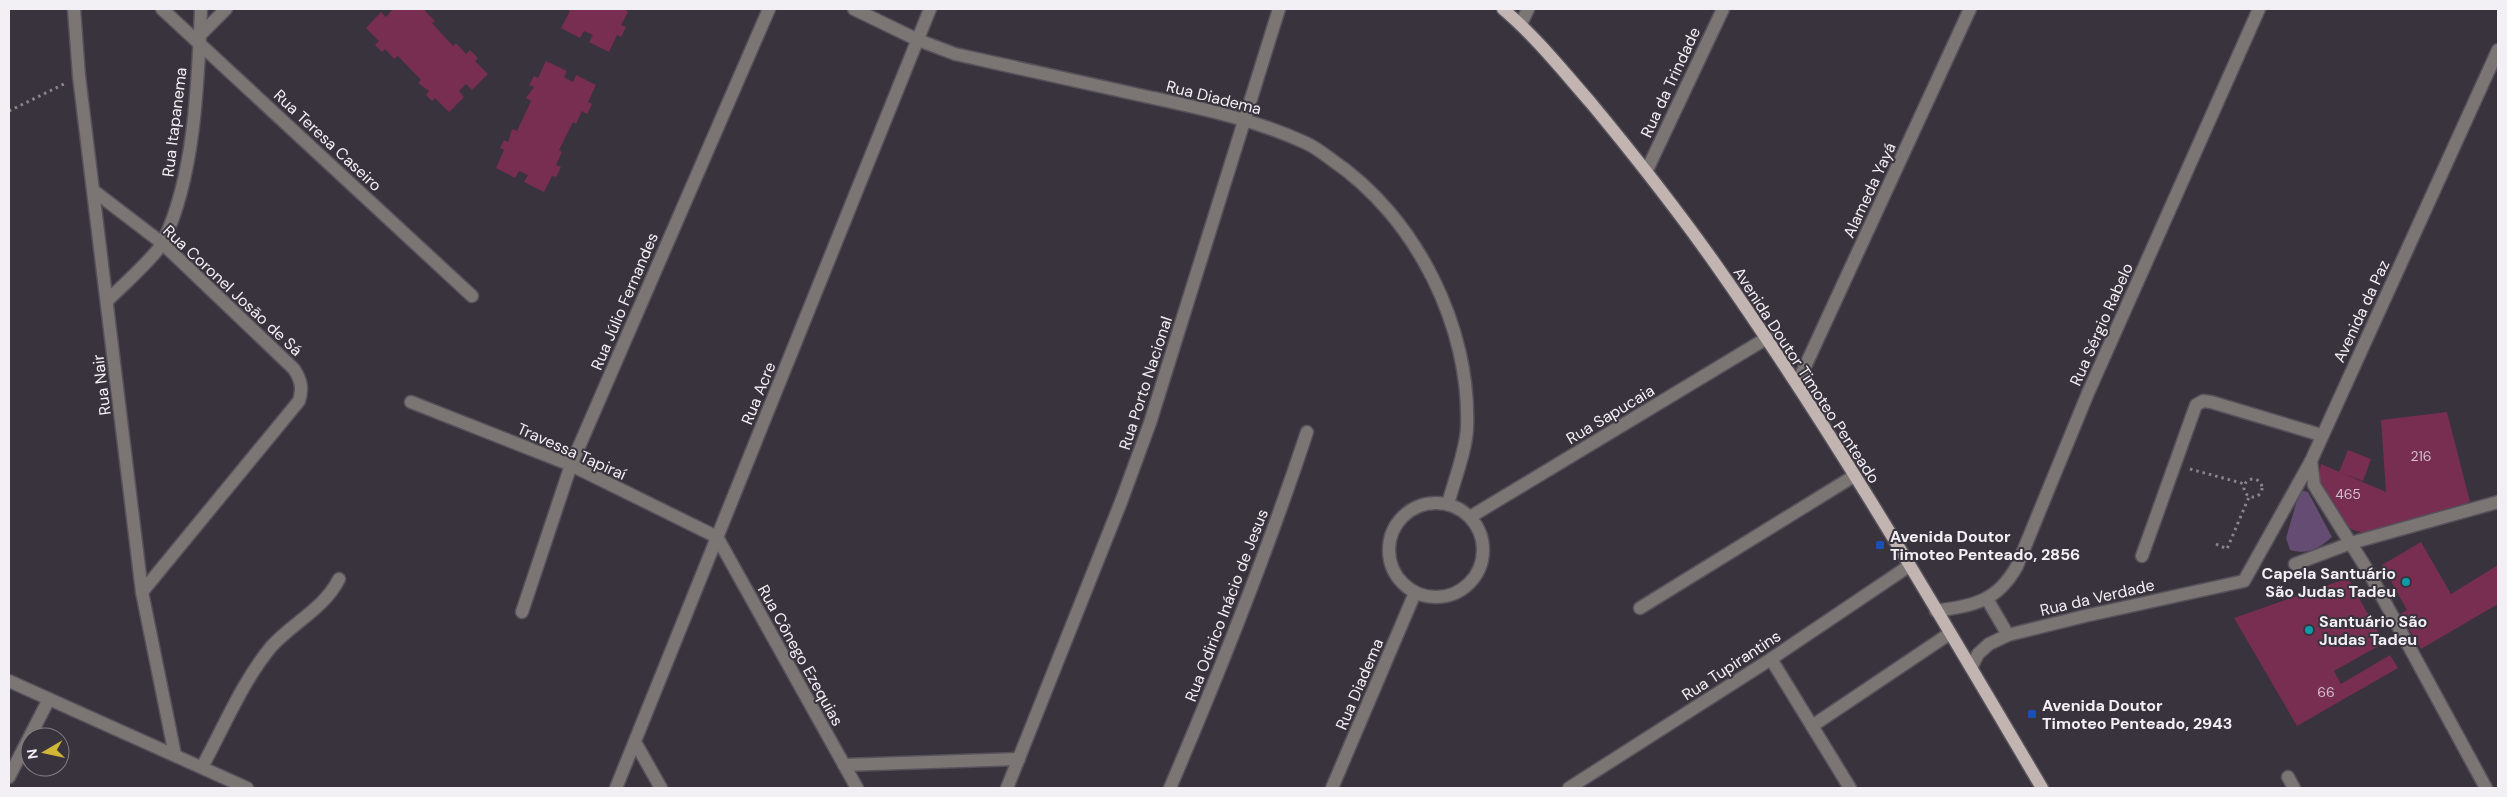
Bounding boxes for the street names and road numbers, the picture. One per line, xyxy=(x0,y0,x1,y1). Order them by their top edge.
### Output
street label: Rua da Trindade xyxy=(1636,24,1705,141)
street label: Rua Itapanema xyxy=(157,66,192,178)
street label: Rua Diadema xyxy=(1164,76,1264,119)
street label: Rua Teresa Caseiro xyxy=(269,85,386,196)
street label: Alameda Yayá xyxy=(1838,139,1901,241)
street label: Rua Coronel Josão de Sá xyxy=(159,220,307,360)
street label: Rua Júlio Fernandes xyxy=(586,229,663,373)
street label: Avenida da Paz xyxy=(2329,257,2394,366)
street label: Rua Sérgio Rabelo xyxy=(2065,259,2138,389)
street label: Avenida Doutor Timoteo Penteado xyxy=(1729,263,1885,487)
street label: Rua Porto Nacional xyxy=(1114,314,1177,453)
street label: Rua Nair xyxy=(87,353,116,417)
street label: Rua Acre xyxy=(736,359,781,428)
street label: Rua Sapucaia xyxy=(1562,380,1658,449)
street label: Travessa Tapiraí xyxy=(514,418,630,485)
street label: Rua Odirico Inácio de Jesus xyxy=(1180,506,1273,704)
street label: Rua da Verdade xyxy=(2038,574,2156,621)
street label: Rua Cônego Ezequias xyxy=(753,581,848,730)
street label: Rua Tupirantins xyxy=(1678,626,1785,705)
street label: Rua Diadema xyxy=(1331,635,1388,733)

